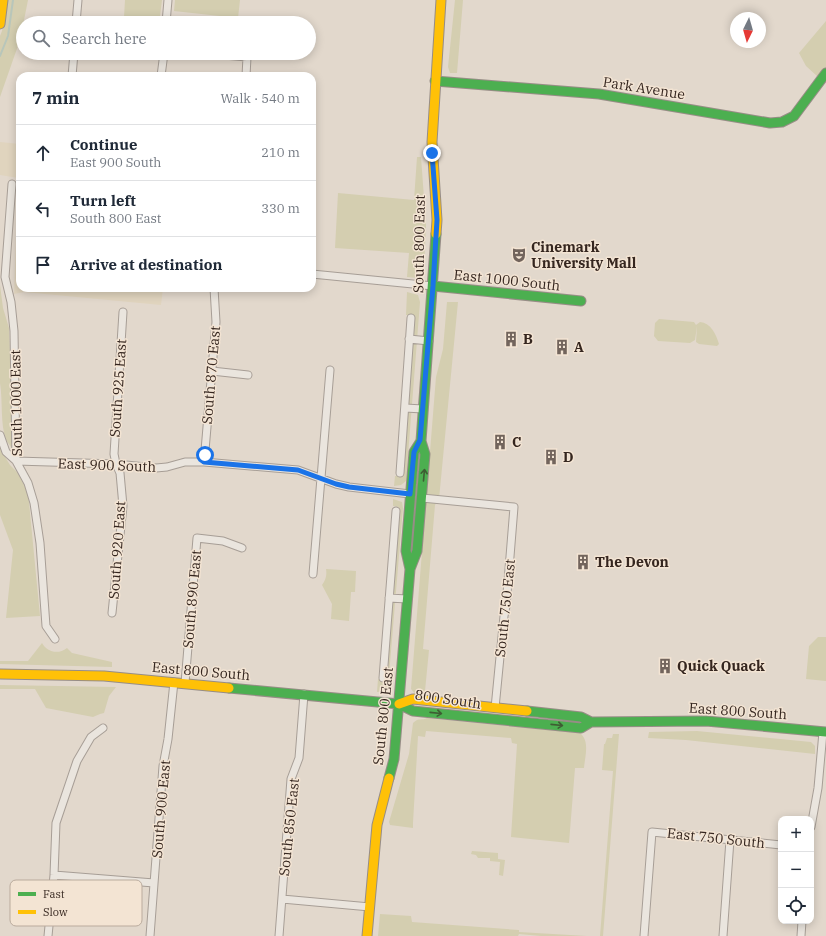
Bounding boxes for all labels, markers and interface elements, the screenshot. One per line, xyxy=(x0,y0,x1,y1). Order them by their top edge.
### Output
north arrow xyxy=(730,12,766,48)
search box xyxy=(16,16,316,60)
icon: search xyxy=(30,27,52,49)
text: Search here xyxy=(62,29,147,48)
street label: Park Avenue xyxy=(602,73,686,103)
text: 7 min xyxy=(32,87,80,109)
text: Walk · 540 m xyxy=(221,90,300,107)
text: Continue xyxy=(70,135,137,154)
icon: ahead xyxy=(32,142,54,164)
text: 210 m xyxy=(261,144,300,161)
route end xyxy=(423,144,441,162)
text: East 900 South xyxy=(70,154,161,171)
text: Turn left xyxy=(70,191,136,210)
street label: South 800 East xyxy=(409,195,429,293)
icon: left xyxy=(32,198,54,220)
text: 330 m xyxy=(261,200,300,217)
text: South 800 East xyxy=(70,210,161,227)
place label: Cinemark University Mall xyxy=(531,238,637,272)
theatre icon: Cinemark University Mall xyxy=(510,246,528,264)
icon: arrive xyxy=(32,254,54,276)
text: Arrive at destination xyxy=(70,255,222,274)
street label: East 1000 South xyxy=(453,265,561,295)
street label: South 870 East xyxy=(198,325,224,425)
building icon: B xyxy=(502,330,520,348)
place label: B xyxy=(523,330,533,348)
street label: South 925 East xyxy=(106,338,130,438)
building icon: A xyxy=(553,338,571,356)
place label: A xyxy=(574,338,584,356)
street label: South 1000 East xyxy=(6,349,26,457)
building icon: C xyxy=(491,433,509,451)
place label: C xyxy=(512,433,521,451)
route start xyxy=(196,446,214,464)
building icon: D xyxy=(542,448,560,466)
place label: D xyxy=(563,448,574,466)
street label: East 900 South xyxy=(57,454,157,476)
one-way arrow xyxy=(420,469,427,482)
street label: South 920 East xyxy=(105,500,129,600)
street label: South 890 East xyxy=(179,549,205,649)
building icon: The Devon xyxy=(574,553,592,571)
place label: The Devon xyxy=(595,553,669,571)
street label: South 750 East xyxy=(491,558,519,658)
building icon: Quick Quack xyxy=(656,657,674,675)
place label: Quick Quack xyxy=(677,657,765,675)
street label: East 800 South xyxy=(151,658,251,684)
street label: South 800 East xyxy=(369,666,397,766)
street label: 800 South xyxy=(414,685,483,713)
street label: East 800 South xyxy=(688,699,788,723)
one-way arrow xyxy=(429,709,442,717)
one-way arrow xyxy=(550,722,563,729)
street label: South 900 East xyxy=(148,759,174,859)
street label: South 850 East xyxy=(275,777,303,877)
map controls xyxy=(778,816,814,924)
button: + xyxy=(778,816,814,852)
street label: East 750 South xyxy=(666,824,766,852)
button: − xyxy=(778,852,814,888)
legend xyxy=(10,880,142,926)
text: Fast xyxy=(43,887,65,901)
button: locate xyxy=(778,888,814,924)
text: Slow xyxy=(43,905,68,919)

